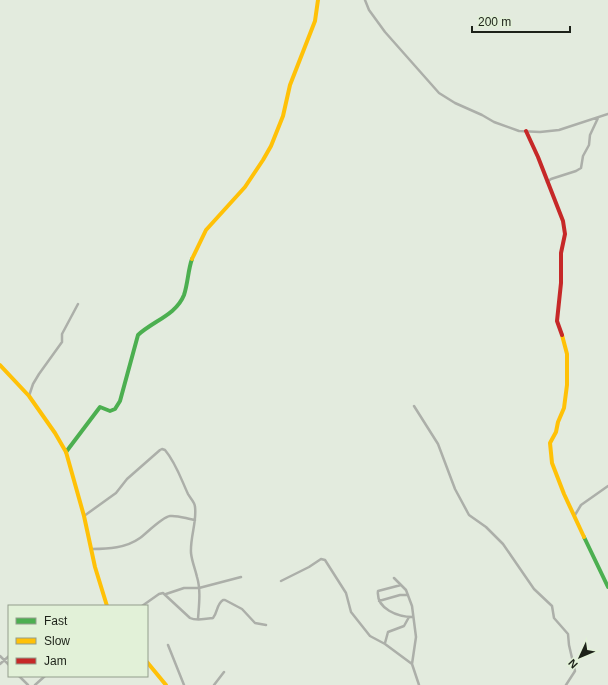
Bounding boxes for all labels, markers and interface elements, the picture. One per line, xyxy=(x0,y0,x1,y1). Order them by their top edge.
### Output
scale bar xyxy=(472,8,570,34)
text: 200 m xyxy=(478,15,511,29)
legend xyxy=(8,605,148,677)
text: Fast xyxy=(44,614,68,628)
text: Slow xyxy=(44,634,70,648)
north arrow xyxy=(560,637,600,677)
text: Jam xyxy=(44,654,67,668)
text: N xyxy=(566,657,580,671)

